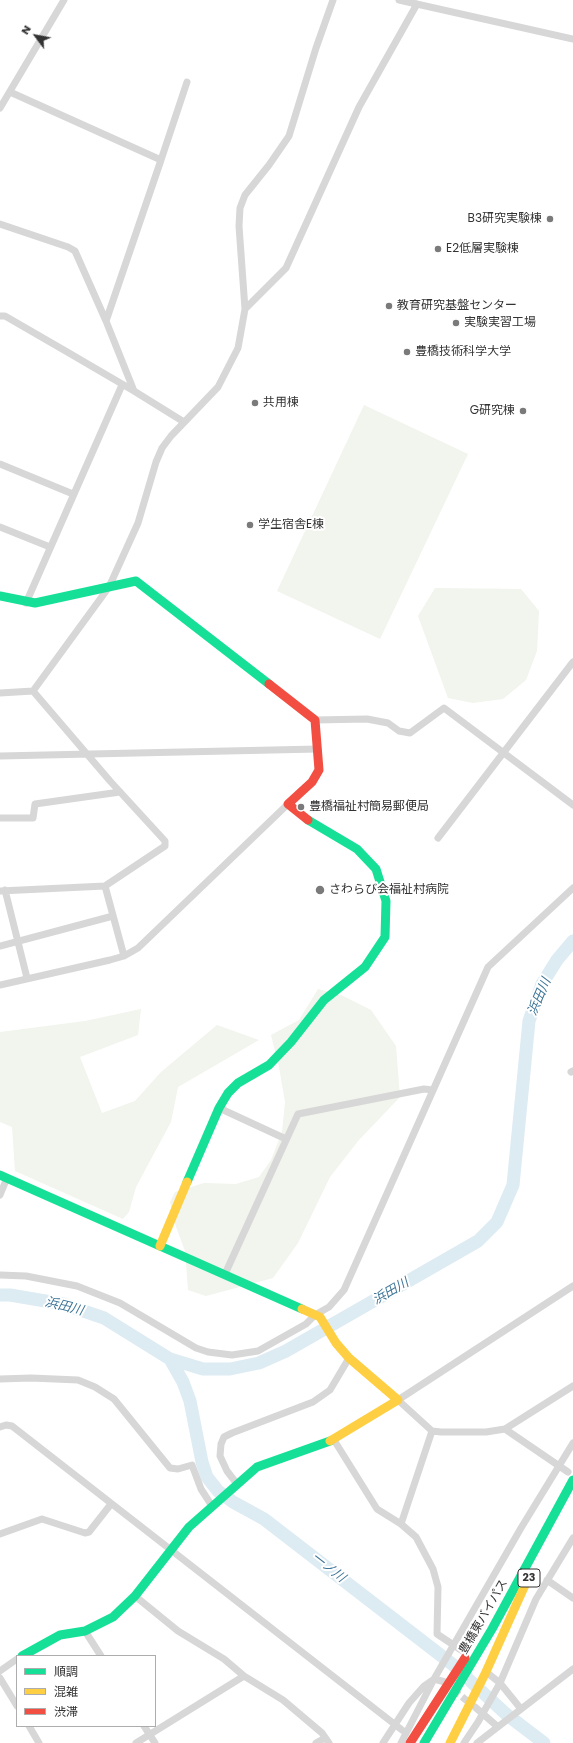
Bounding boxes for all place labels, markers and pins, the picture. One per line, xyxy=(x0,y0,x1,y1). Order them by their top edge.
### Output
place label: B3研究実験棟 xyxy=(468,212,542,226)
marker: B3研究実験棟 xyxy=(545,214,555,224)
place label: E2低層実験棟 xyxy=(446,242,519,256)
marker: E2低層実験棟 xyxy=(433,244,443,254)
place label: 教育研究基盤センター xyxy=(397,299,517,313)
marker: 教育研究基盤センター xyxy=(384,301,394,311)
place label: 実験実習工場 xyxy=(464,316,536,330)
marker: 実験実習工場 xyxy=(451,318,461,328)
place label: 豊橋技術科学大学 xyxy=(415,345,511,359)
marker: 豊橋技術科学大学 xyxy=(402,347,412,357)
place label: 共用棟 xyxy=(263,396,299,410)
marker: 共用棟 xyxy=(250,398,260,408)
place label: G研究棟 xyxy=(470,404,515,418)
marker: G研究棟 xyxy=(518,406,528,416)
place label: 学生宿舎E棟 xyxy=(258,518,324,532)
marker: 学生宿舎E棟 xyxy=(245,520,255,530)
place label: 豊橋福祉村簡易郵便局 xyxy=(309,800,429,814)
marker: 豊橋福祉村簡易郵便局 xyxy=(296,802,306,812)
place label: さわらび会福祉村病院 xyxy=(329,883,449,897)
marker: さわらび会福祉村病院 xyxy=(314,884,326,896)

